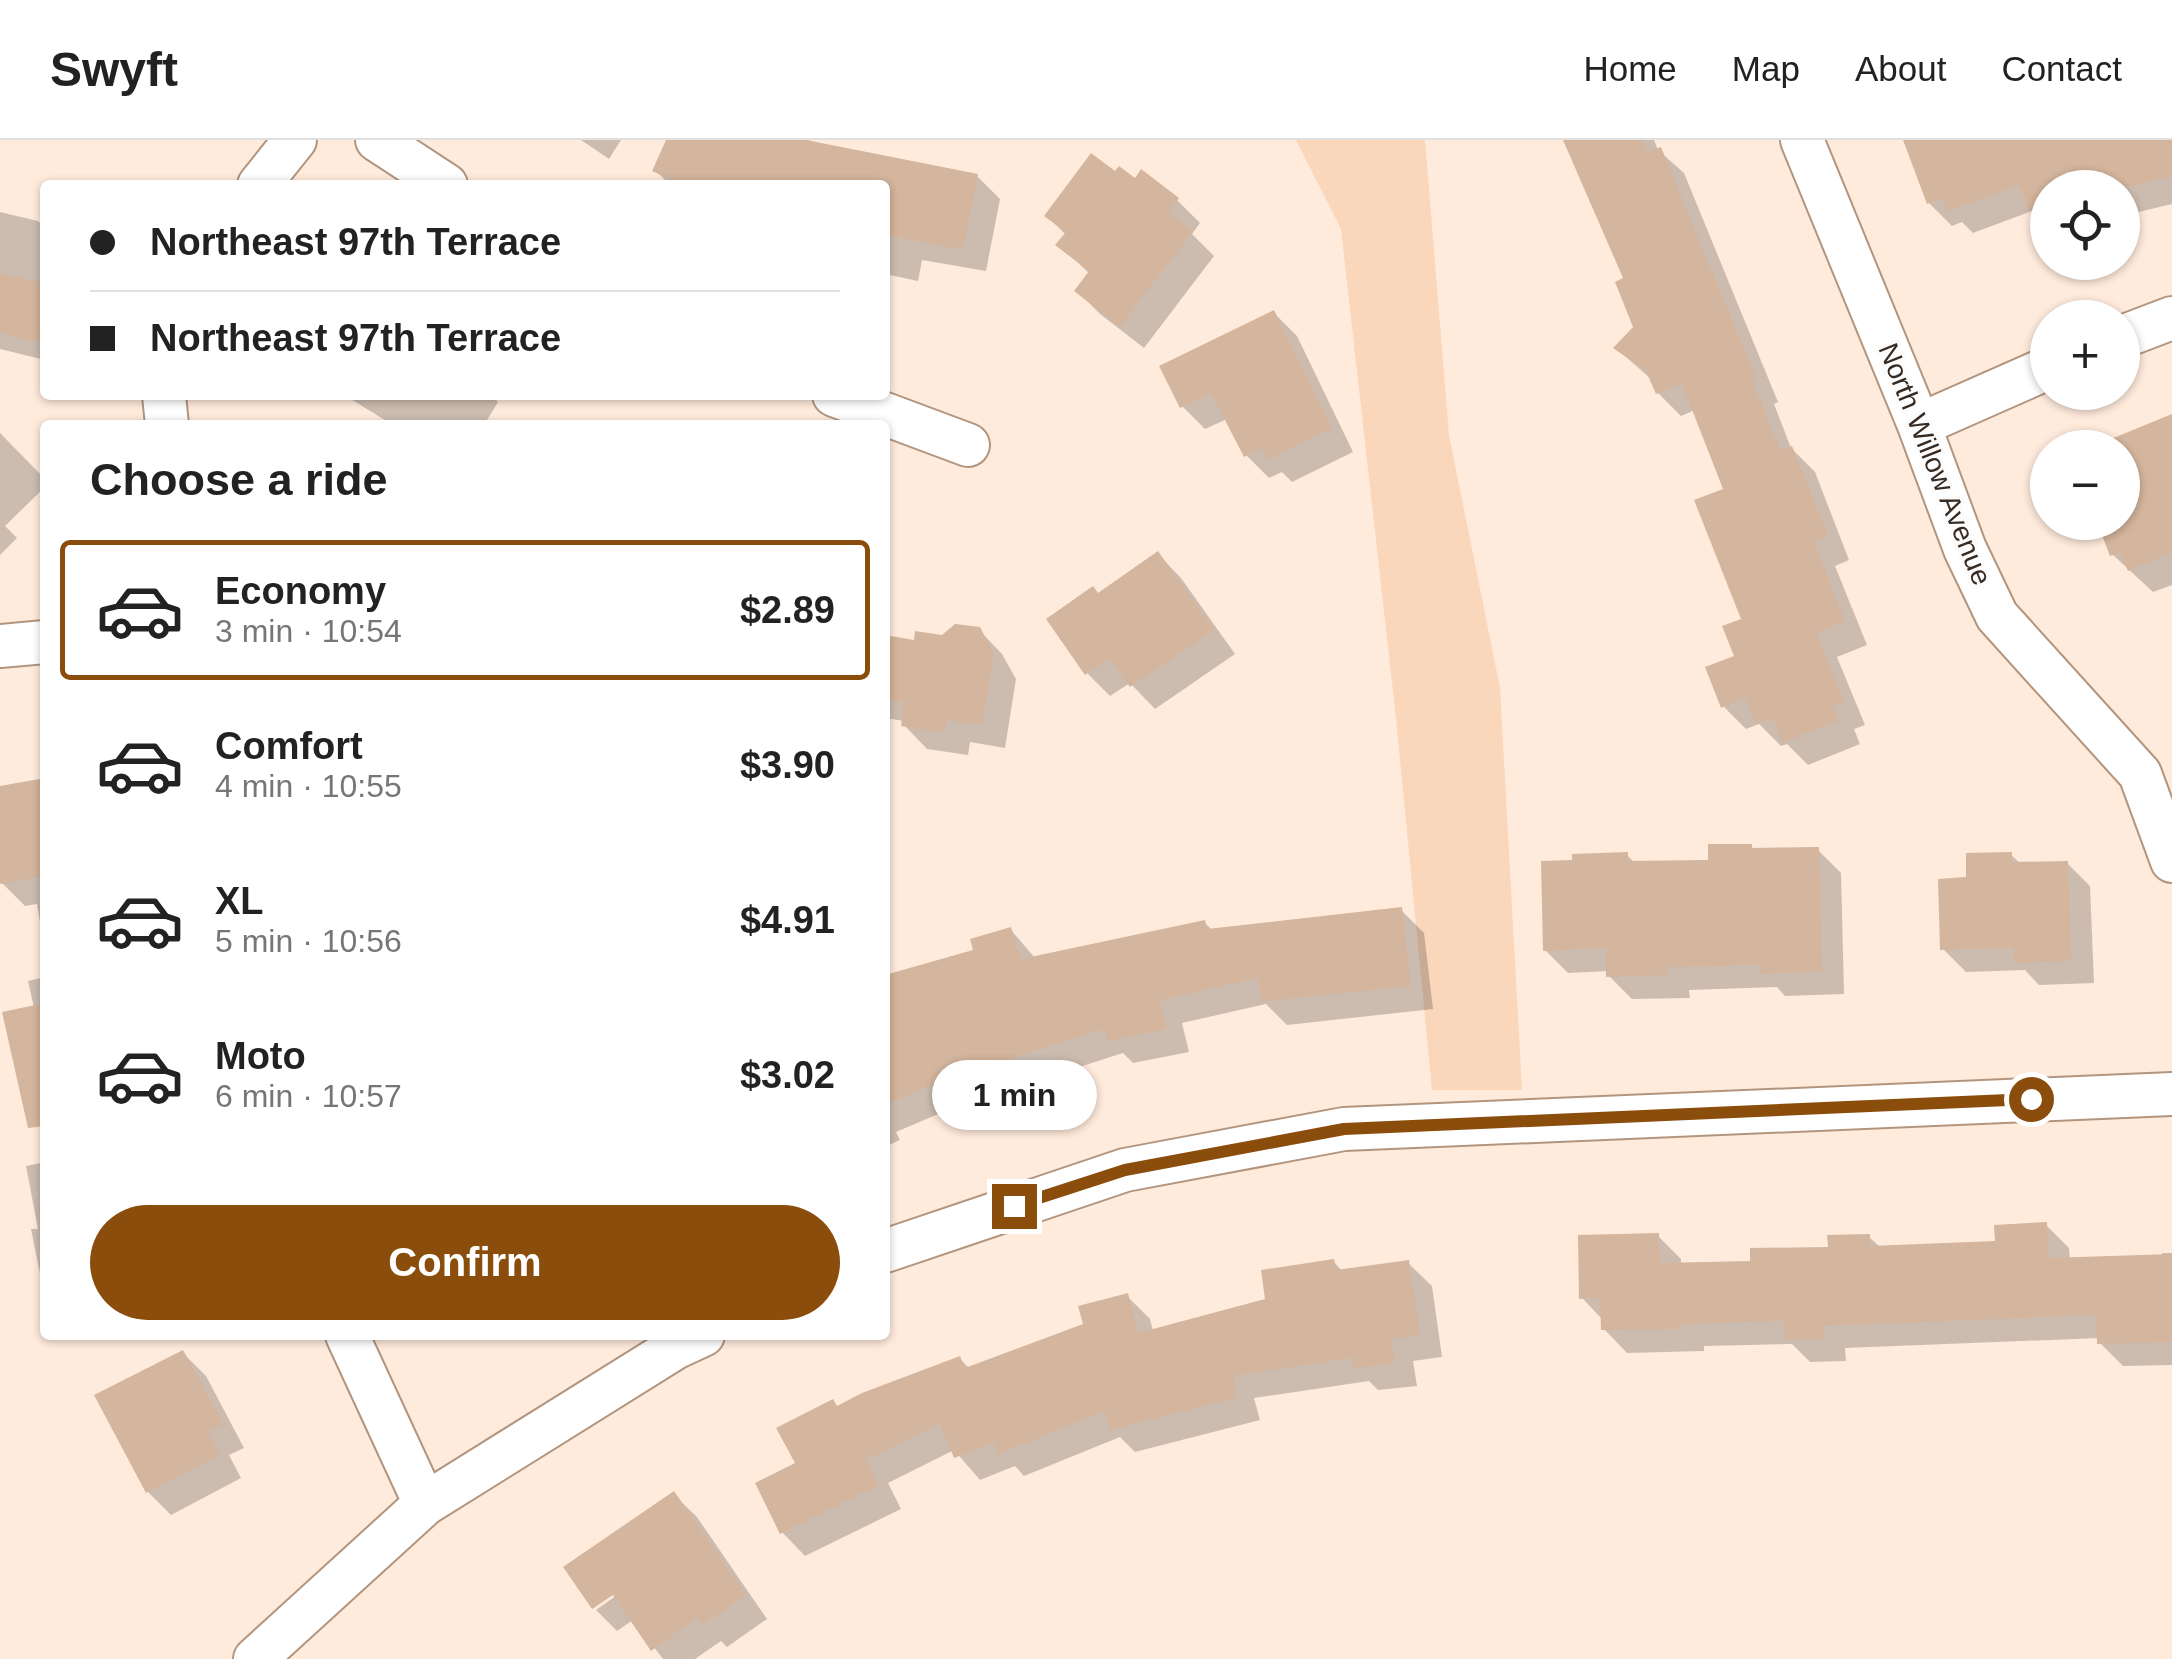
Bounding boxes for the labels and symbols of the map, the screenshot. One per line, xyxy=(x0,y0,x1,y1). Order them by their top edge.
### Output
street label: North Willow Avenue xyxy=(1872,339,1998,589)
callout: 1 min xyxy=(932,1061,1096,1131)
route start xyxy=(2009,1077,2054,1122)
route end xyxy=(992,1184,1037,1229)

